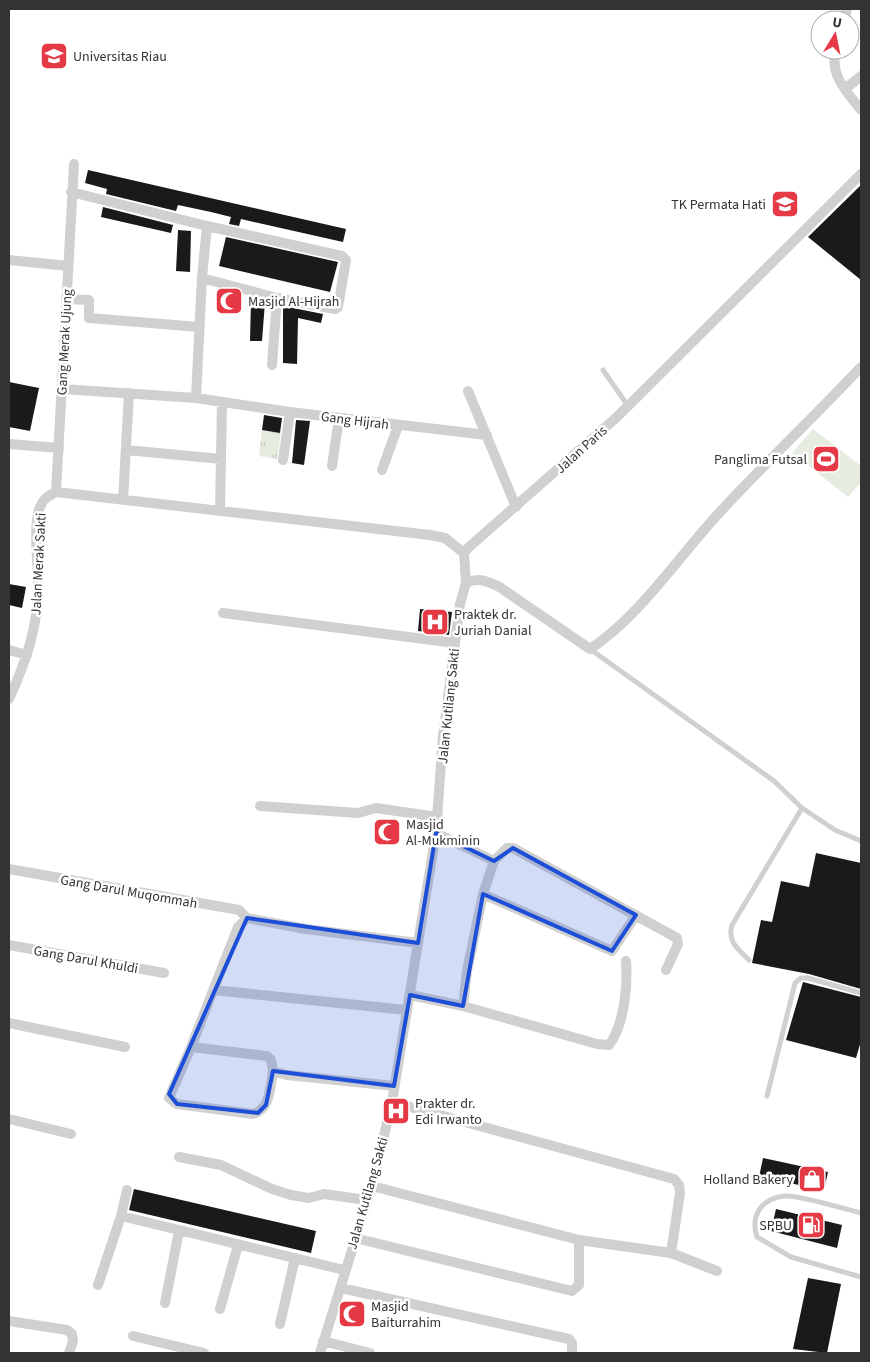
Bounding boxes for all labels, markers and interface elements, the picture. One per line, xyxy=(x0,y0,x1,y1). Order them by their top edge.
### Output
north arrow xyxy=(810,10,860,60)
text: U xyxy=(831,13,843,34)
school or university icon: Universitas Riau xyxy=(39,41,69,71)
place label: Universitas Riau xyxy=(73,47,167,67)
school or university icon: TK Permata Hati xyxy=(770,189,800,219)
place label: TK Permata Hati xyxy=(671,195,766,215)
mosque icon: Masjid Al-Hijrah xyxy=(214,286,244,316)
street label: Gang Merak Ujung xyxy=(52,288,78,396)
place label: Masjid Al-Hijrah xyxy=(248,292,339,312)
street label: Gang Hijrah xyxy=(320,407,390,435)
street label: Jalan Paris xyxy=(551,421,612,478)
sports icon: Panglima Futsal xyxy=(811,444,841,474)
place label: Panglima Futsal xyxy=(714,450,807,470)
street label: Jalan Merak Sakti xyxy=(26,512,52,616)
place label: Praktek dr. Juriah Danial xyxy=(454,605,532,641)
hospital icon: Praktek dr. Juriah Danial xyxy=(420,607,450,637)
street label: Jalan Kutilang Sakti xyxy=(433,647,465,765)
place label: Masjid Al-Mukminin xyxy=(406,815,480,851)
mosque icon: Masjid Al-Mukminin xyxy=(372,817,402,847)
street label: Gang Darul Muqommah xyxy=(59,870,199,914)
street label: Gang Darul Khuldi xyxy=(32,941,140,979)
place label: Prakter dr. Edi Irwanto xyxy=(415,1094,482,1130)
hospital icon: Prakter dr. Edi Irwanto xyxy=(381,1096,411,1126)
street label: Jalan Kutilang Sakti xyxy=(342,1135,394,1252)
shop icon: Holland Bakery xyxy=(797,1164,827,1194)
place label: Holland Bakery xyxy=(703,1170,793,1190)
fuel station icon: SPBU xyxy=(796,1210,826,1240)
place label: SPBU xyxy=(759,1216,792,1236)
place label: Masjid Baiturrahim xyxy=(371,1297,441,1333)
mosque icon: Masjid Baiturrahim xyxy=(337,1299,367,1329)

